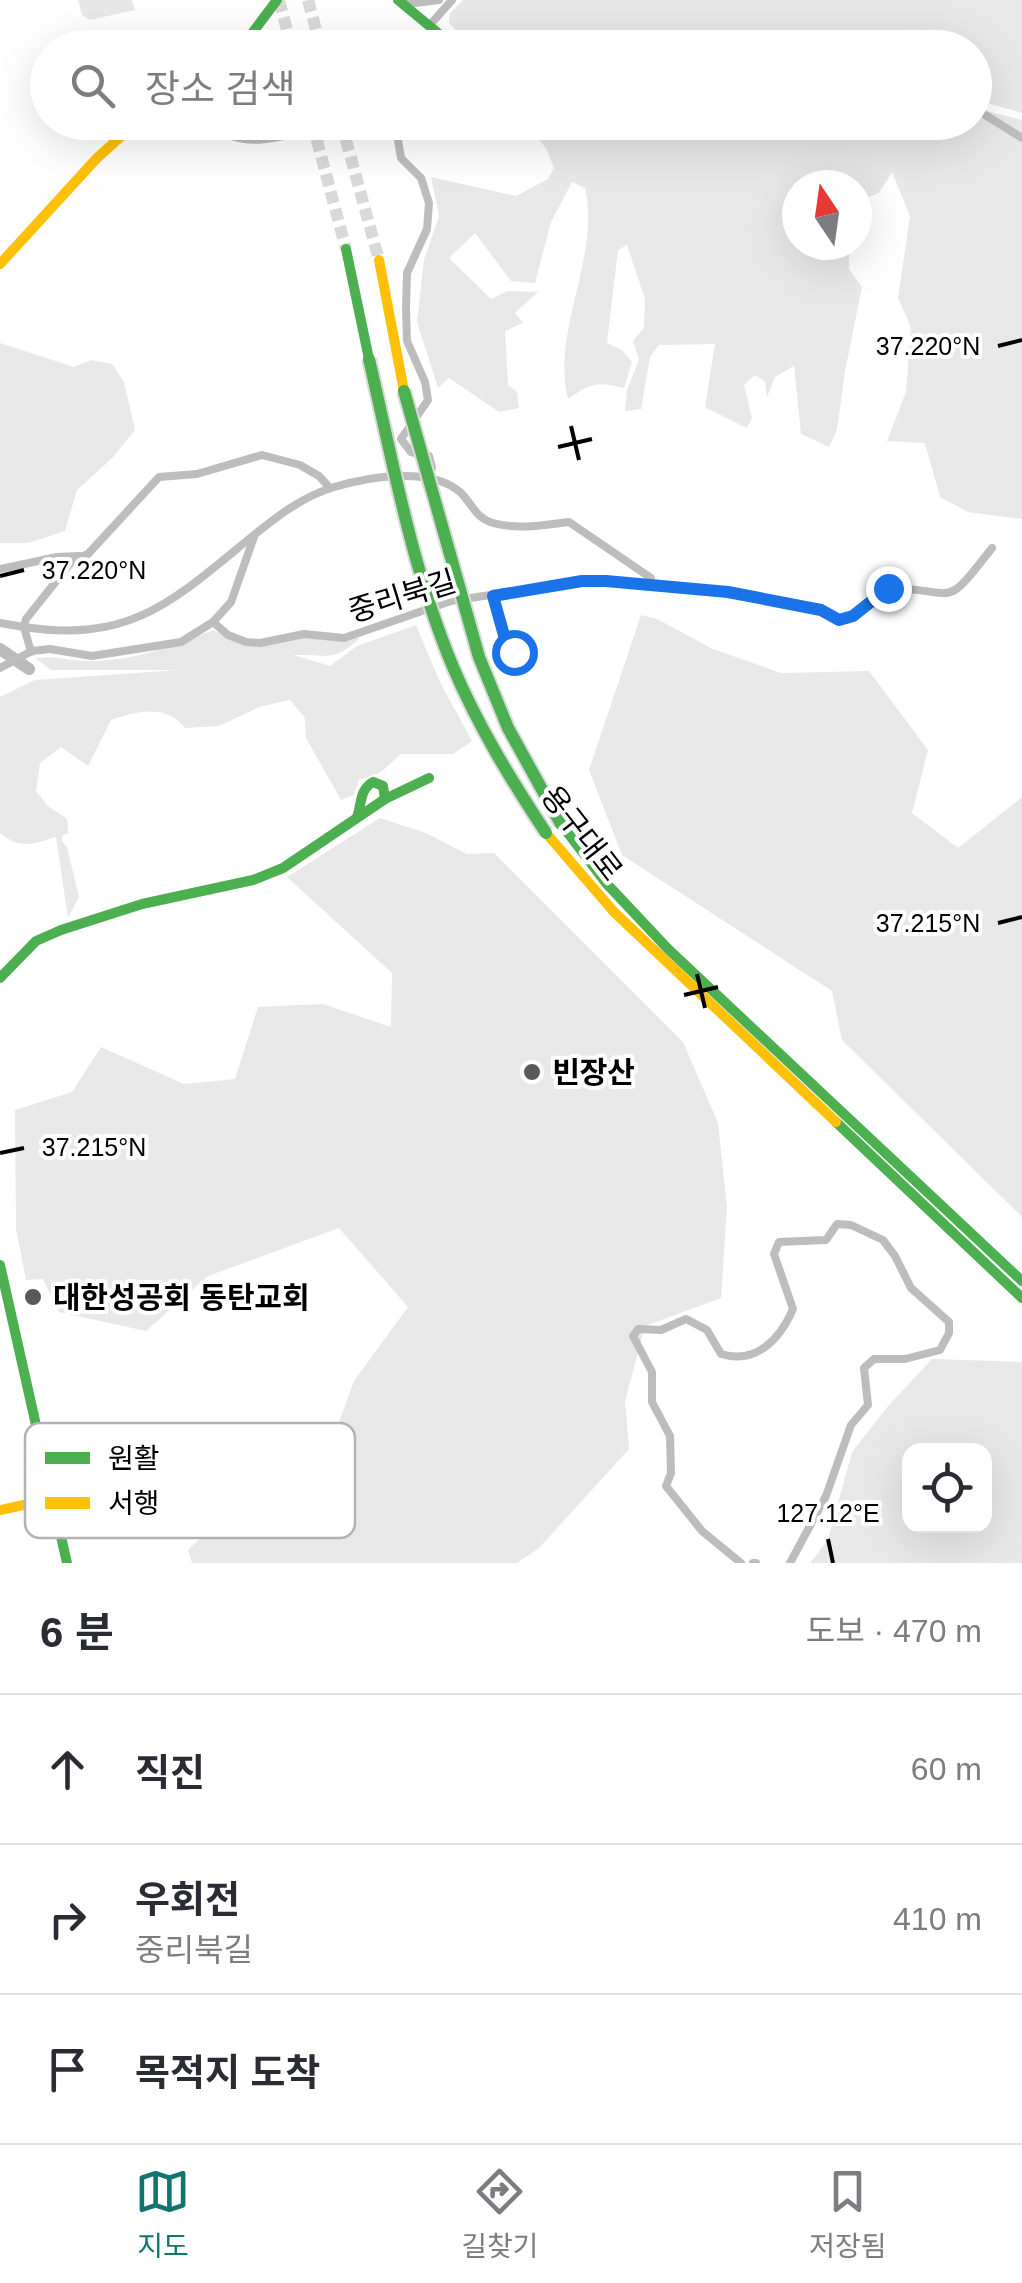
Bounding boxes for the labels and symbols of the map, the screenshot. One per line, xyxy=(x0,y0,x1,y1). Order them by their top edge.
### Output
north arrow xyxy=(782,170,872,260)
text: 37.220°N xyxy=(876,332,980,360)
text: 37.220°N xyxy=(42,556,146,584)
street label: 중리북길 xyxy=(344,564,460,628)
route end xyxy=(866,566,912,612)
route start xyxy=(492,630,538,676)
street label: 용구대로 xyxy=(535,779,629,887)
text: 37.215°N xyxy=(876,909,980,937)
place label: 빈장산 xyxy=(552,1056,635,1089)
marker: 빈장산 xyxy=(521,1061,543,1083)
text: 37.215°N xyxy=(42,1133,146,1161)
place label: 대한성공회 동탄교회 xyxy=(53,1281,310,1314)
marker: 대한성공회 동탄교회 xyxy=(22,1286,44,1308)
legend xyxy=(25,1423,355,1538)
text: 원활 xyxy=(108,1443,160,1474)
text: 서행 xyxy=(108,1488,160,1519)
text: 127.12°E xyxy=(776,1499,880,1527)

